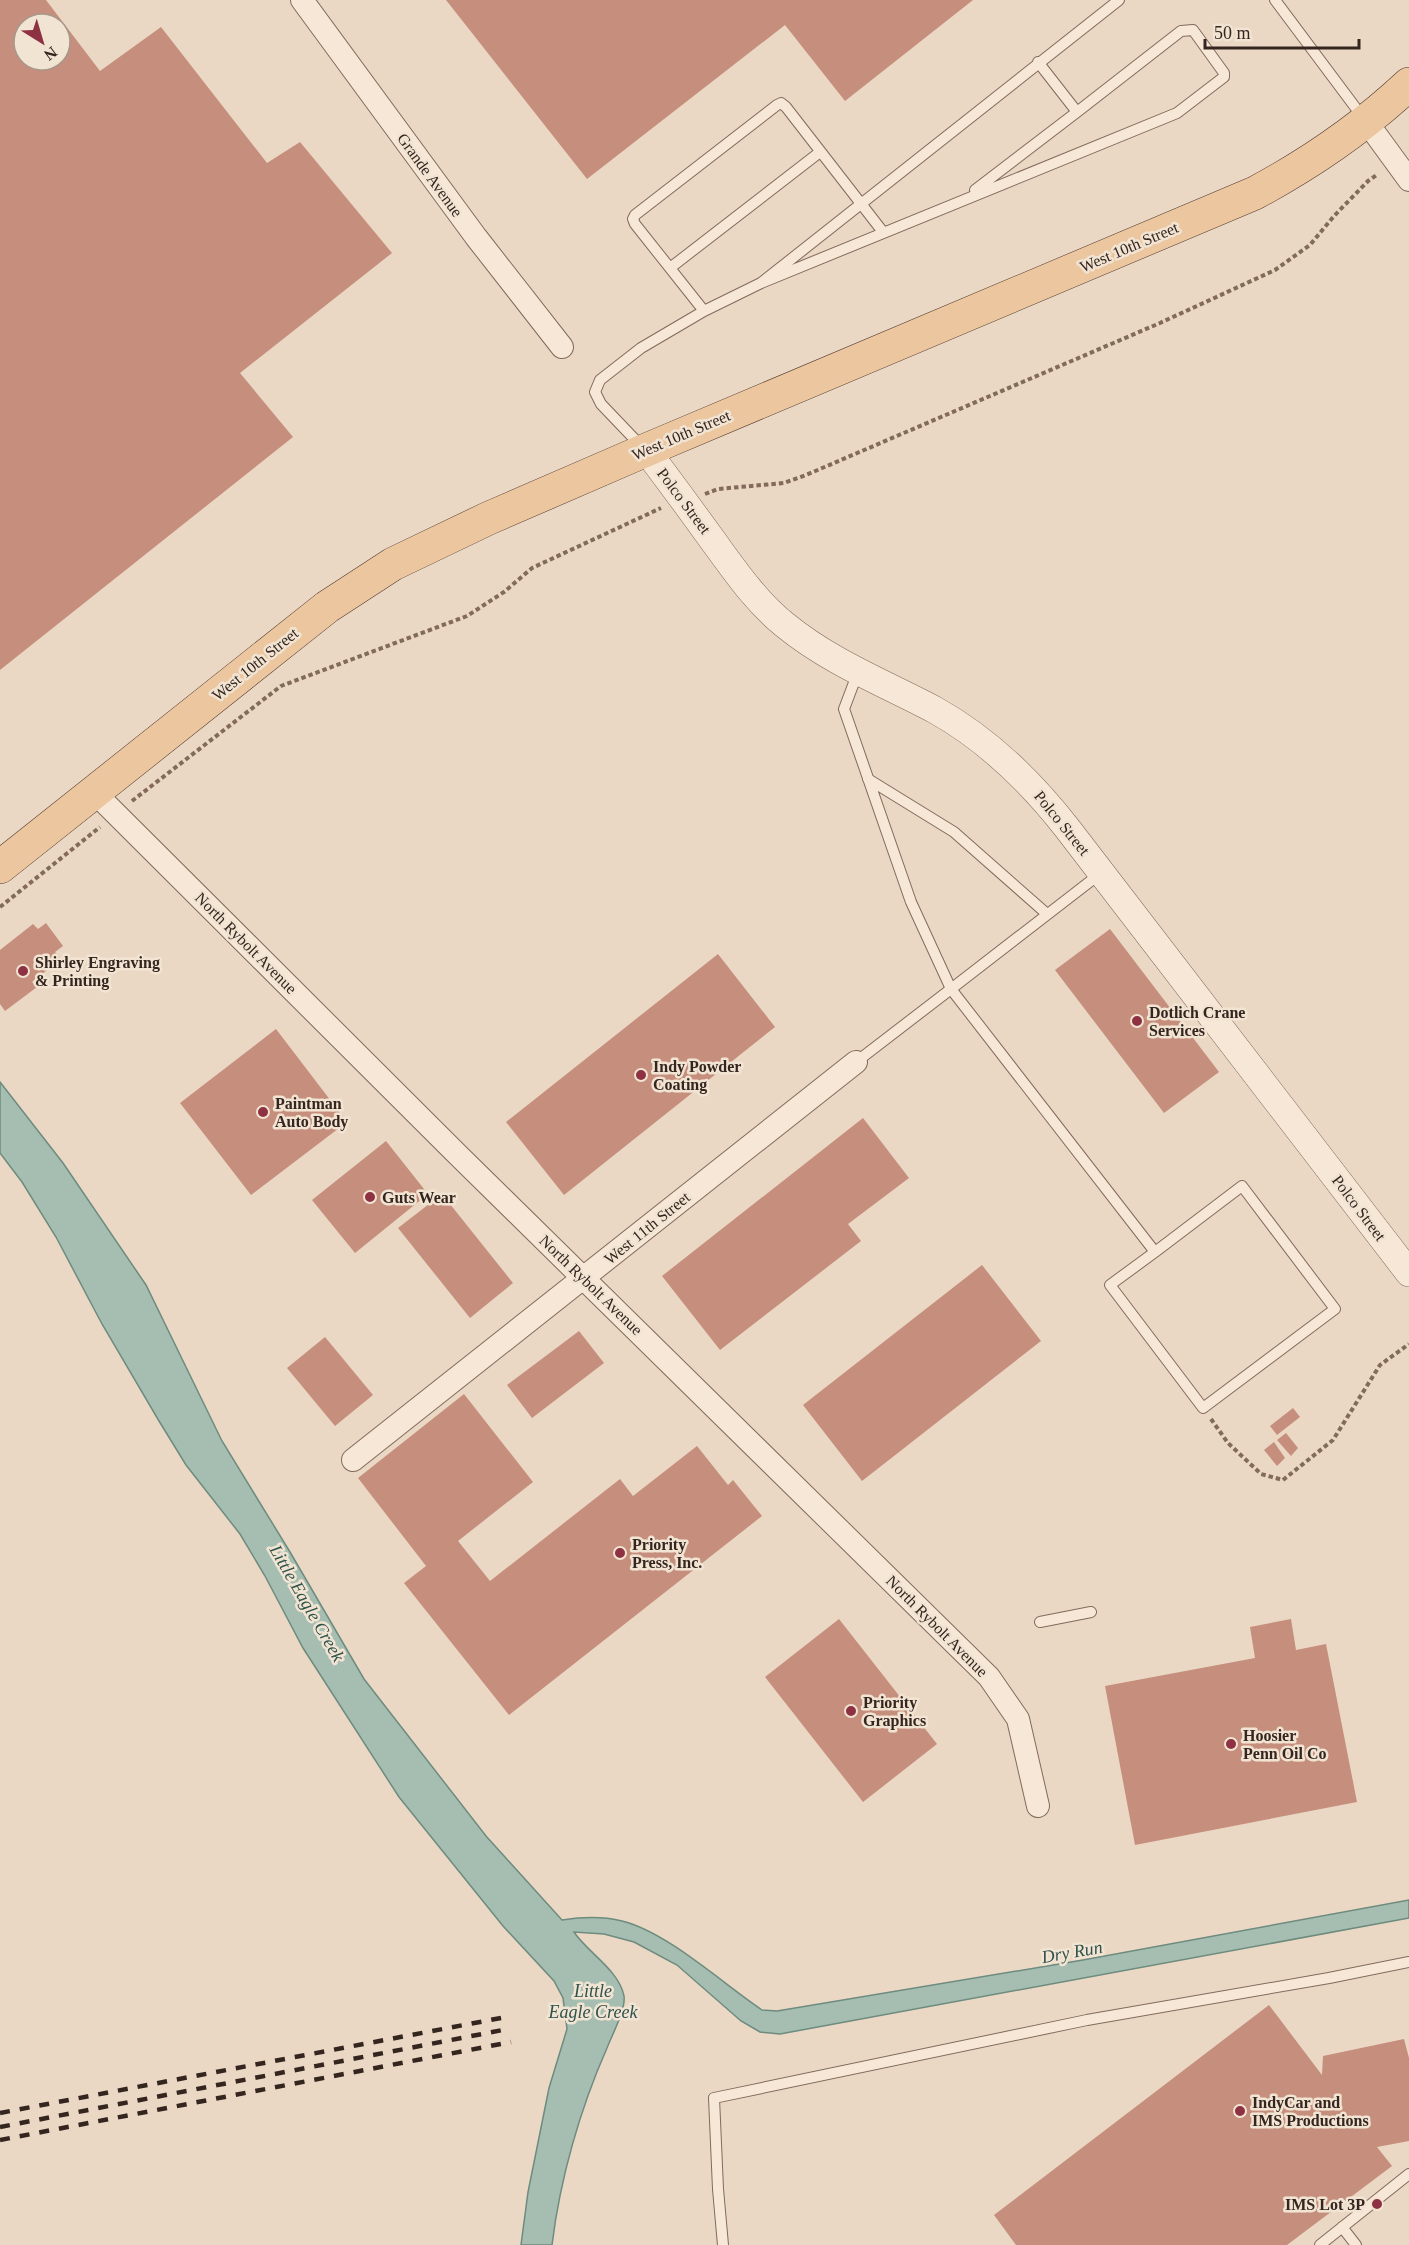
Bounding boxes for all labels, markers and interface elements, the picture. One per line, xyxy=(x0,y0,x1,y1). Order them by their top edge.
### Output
north arrow xyxy=(12,12,72,72)
scale bar xyxy=(1205,12,1360,50)
text: 50 m xyxy=(1214,23,1251,43)
text: N xyxy=(41,43,60,64)
street label: Grande Avenue xyxy=(394,130,466,220)
street label: West 10th Street xyxy=(1077,218,1181,275)
street label: West 10th Street xyxy=(629,406,733,463)
street label: Polco Street xyxy=(654,465,715,538)
street label: West 10th Street xyxy=(209,624,302,704)
street label: Polco Street xyxy=(1031,787,1093,859)
street label: North Rybolt Avenue xyxy=(191,889,300,998)
place label: Shirley Engraving & Printing xyxy=(35,954,160,990)
marker: Shirley Engraving & Printing xyxy=(16,964,30,978)
place label: Dotlich Crane Services xyxy=(1149,1004,1245,1039)
marker: Dotlich Crane Services xyxy=(1130,1014,1144,1028)
place label: Indy Powder Coating xyxy=(653,1058,741,1094)
marker: Indy Powder Coating xyxy=(634,1068,648,1082)
place label: Paintman Auto Body xyxy=(275,1095,348,1131)
marker: Paintman Auto Body xyxy=(256,1105,270,1119)
street label: Polco Street xyxy=(1329,1172,1390,1245)
street label: West 11th Street xyxy=(601,1188,693,1268)
place label: Guts Wear xyxy=(382,1189,456,1206)
marker: Guts Wear xyxy=(363,1190,377,1204)
street label: North Rybolt Avenue xyxy=(536,1232,646,1339)
place label: Priority Press, Inc. xyxy=(632,1536,702,1571)
water label: Little Eagle Creek xyxy=(265,1540,349,1666)
marker: Priority Press, Inc. xyxy=(613,1546,627,1560)
street label: North Rybolt Avenue xyxy=(882,1572,991,1681)
place label: Priority Graphics xyxy=(863,1694,926,1730)
marker: Priority Graphics xyxy=(844,1704,858,1718)
place label: Hoosier Penn Oil Co xyxy=(1243,1727,1327,1762)
marker: Hoosier Penn Oil Co xyxy=(1224,1737,1238,1751)
water label: Dry Run xyxy=(1039,1937,1104,1967)
water label: Little Eagle Creek xyxy=(548,1981,638,2022)
place label: IndyCar and IMS Productions xyxy=(1252,2094,1369,2129)
marker: IndyCar and IMS Productions xyxy=(1233,2104,1247,2118)
place label: IMS Lot 3P xyxy=(1285,2196,1365,2213)
marker: IMS Lot 3P xyxy=(1370,2197,1384,2211)

